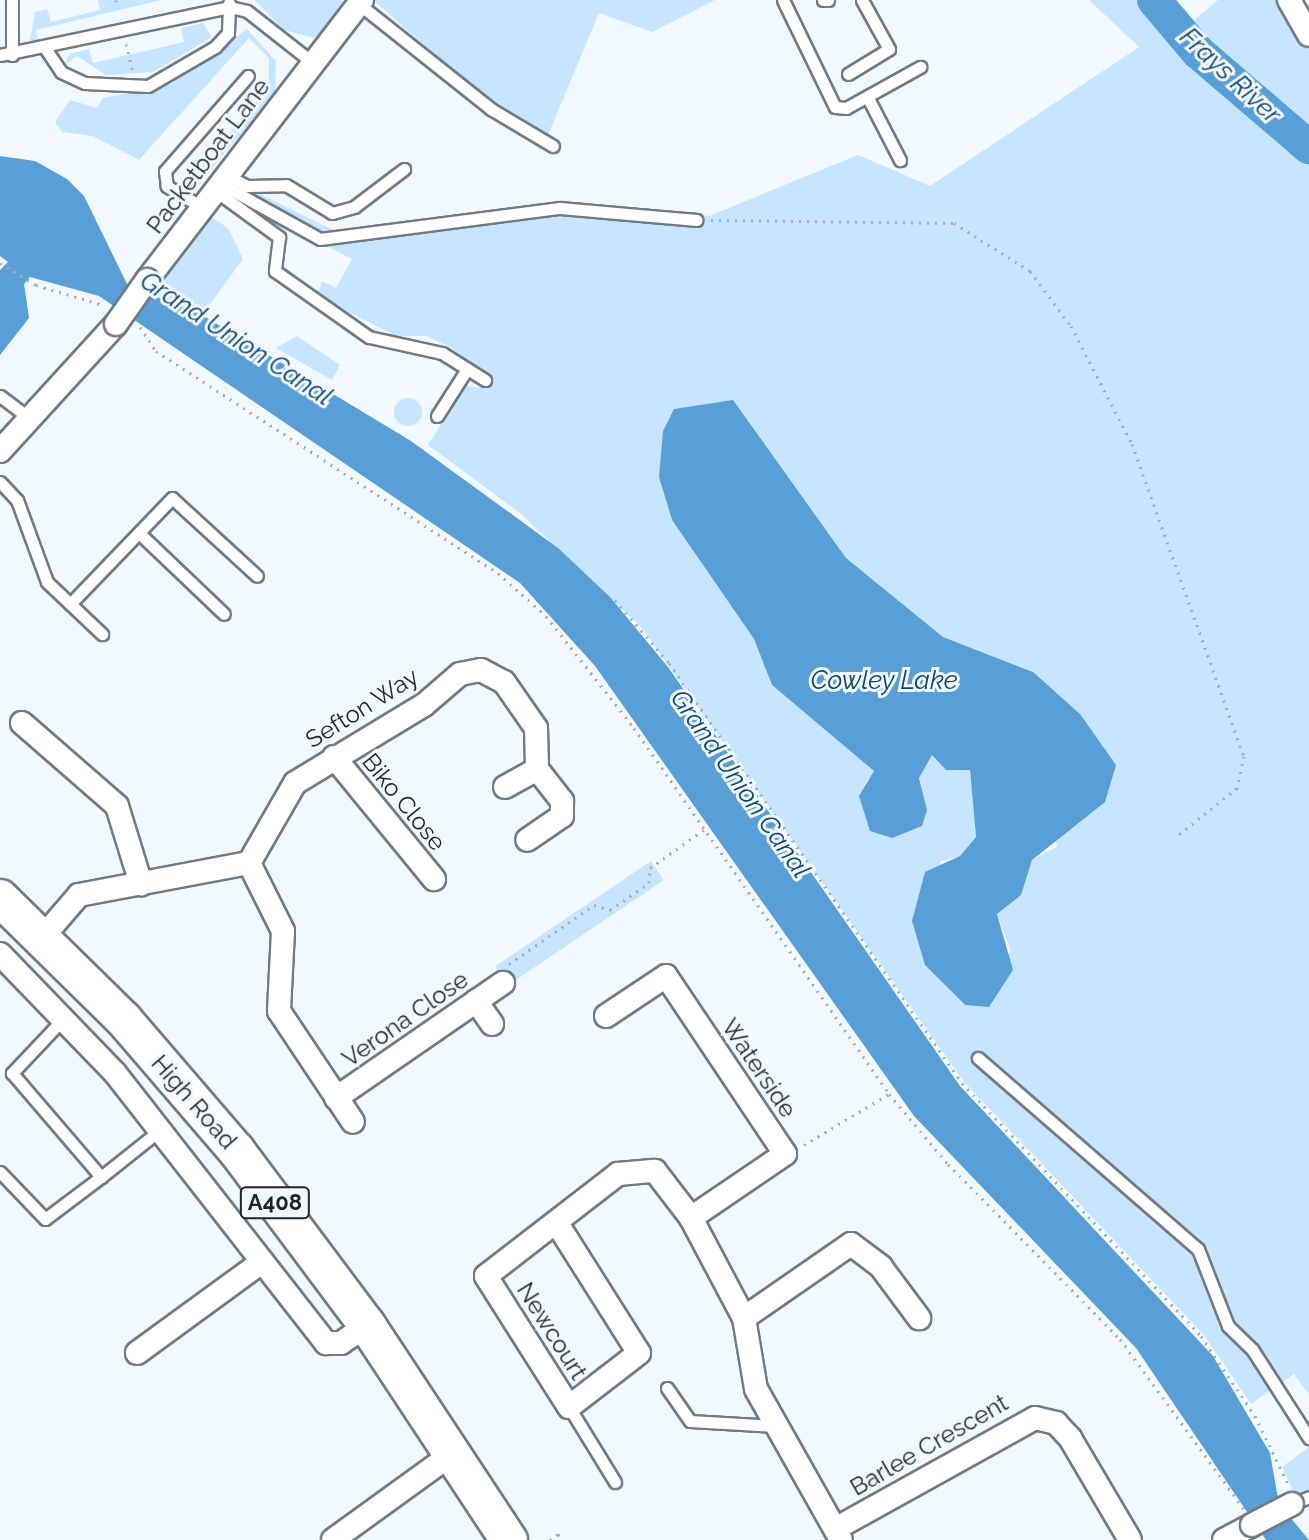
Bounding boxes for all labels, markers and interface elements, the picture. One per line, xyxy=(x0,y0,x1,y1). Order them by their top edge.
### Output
water label: Frays River xyxy=(1173,22,1287,130)
street label: Packetboat Lane xyxy=(140,73,276,239)
water label: Grand Union Canal xyxy=(134,265,338,413)
street label: Sefton Way xyxy=(300,662,424,754)
water label: Cowley Lake xyxy=(810,665,958,697)
water label: Grand Union Canal xyxy=(663,684,817,884)
street label: Biko Close xyxy=(356,748,452,856)
street label: Verona Close xyxy=(336,965,474,1073)
street label: Waterside xyxy=(715,1013,803,1123)
street label: High Road xyxy=(145,1049,243,1155)
road number: A408 xyxy=(239,1185,311,1221)
street label: Newcourt xyxy=(511,1277,593,1385)
street label: Barlee Crescent xyxy=(845,1388,1013,1502)

